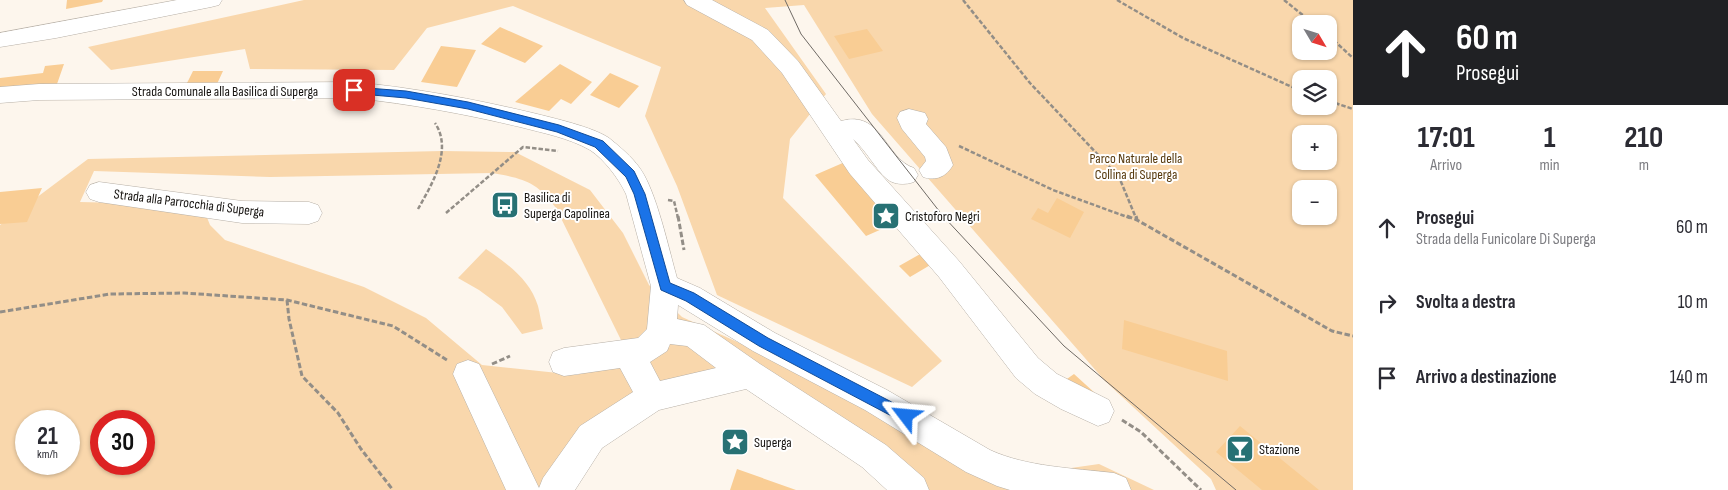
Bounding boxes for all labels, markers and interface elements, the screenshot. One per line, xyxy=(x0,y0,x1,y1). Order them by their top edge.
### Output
north arrow xyxy=(1292,15,1338,60)
map controls xyxy=(1292,15,1337,225)
text: 60 m xyxy=(1456,17,1518,60)
icon: ahead xyxy=(1373,20,1438,85)
text: Prosegui xyxy=(1456,60,1519,87)
pin xyxy=(333,69,375,111)
button: layers xyxy=(1292,70,1337,115)
icon: arrive xyxy=(340,76,368,104)
street label: Strada Comunale alla Basilica di Superga xyxy=(132,83,318,100)
text: 17:01 xyxy=(1418,120,1475,156)
text: 1 xyxy=(1544,120,1555,156)
text: 210 xyxy=(1624,120,1663,156)
button: + xyxy=(1292,125,1337,170)
park label: Parco Naturale della Collina di Superga xyxy=(1090,150,1182,183)
text: Arrivo xyxy=(1430,156,1462,175)
text: min xyxy=(1539,156,1560,175)
text: m xyxy=(1639,156,1649,175)
button: − xyxy=(1292,180,1337,225)
street label: Strada alla Parrocchia di Superga xyxy=(113,185,265,221)
place label: Basilica di Superga Capolinea xyxy=(524,189,610,222)
bus stop icon: Basilica di Superga Capolinea xyxy=(490,190,520,220)
place icon: Cristoforo Negri xyxy=(871,201,901,231)
text: Prosegui xyxy=(1416,207,1474,230)
place label: Cristoforo Negri xyxy=(905,208,980,225)
icon: ahead xyxy=(1373,214,1401,242)
text: 60 m xyxy=(1676,216,1708,239)
text: Strada della Funicolare Di Superga xyxy=(1416,230,1596,249)
icon: right xyxy=(1373,289,1401,317)
text: Svolta a destra xyxy=(1416,291,1516,314)
text: 10 m xyxy=(1678,291,1708,314)
icon: arrive xyxy=(1373,364,1401,392)
text: Arrivo a destinazione xyxy=(1416,366,1557,389)
text: 140 m xyxy=(1670,366,1708,389)
position arrow xyxy=(879,389,931,441)
speed limit sign: 30 xyxy=(90,410,155,475)
text: 21 xyxy=(37,421,58,452)
place icon: Superga xyxy=(720,427,750,457)
place label: Superga xyxy=(754,434,792,451)
bar icon: Stazione xyxy=(1225,434,1255,464)
place label: Stazione xyxy=(1259,441,1300,458)
text: km/h xyxy=(37,447,58,462)

